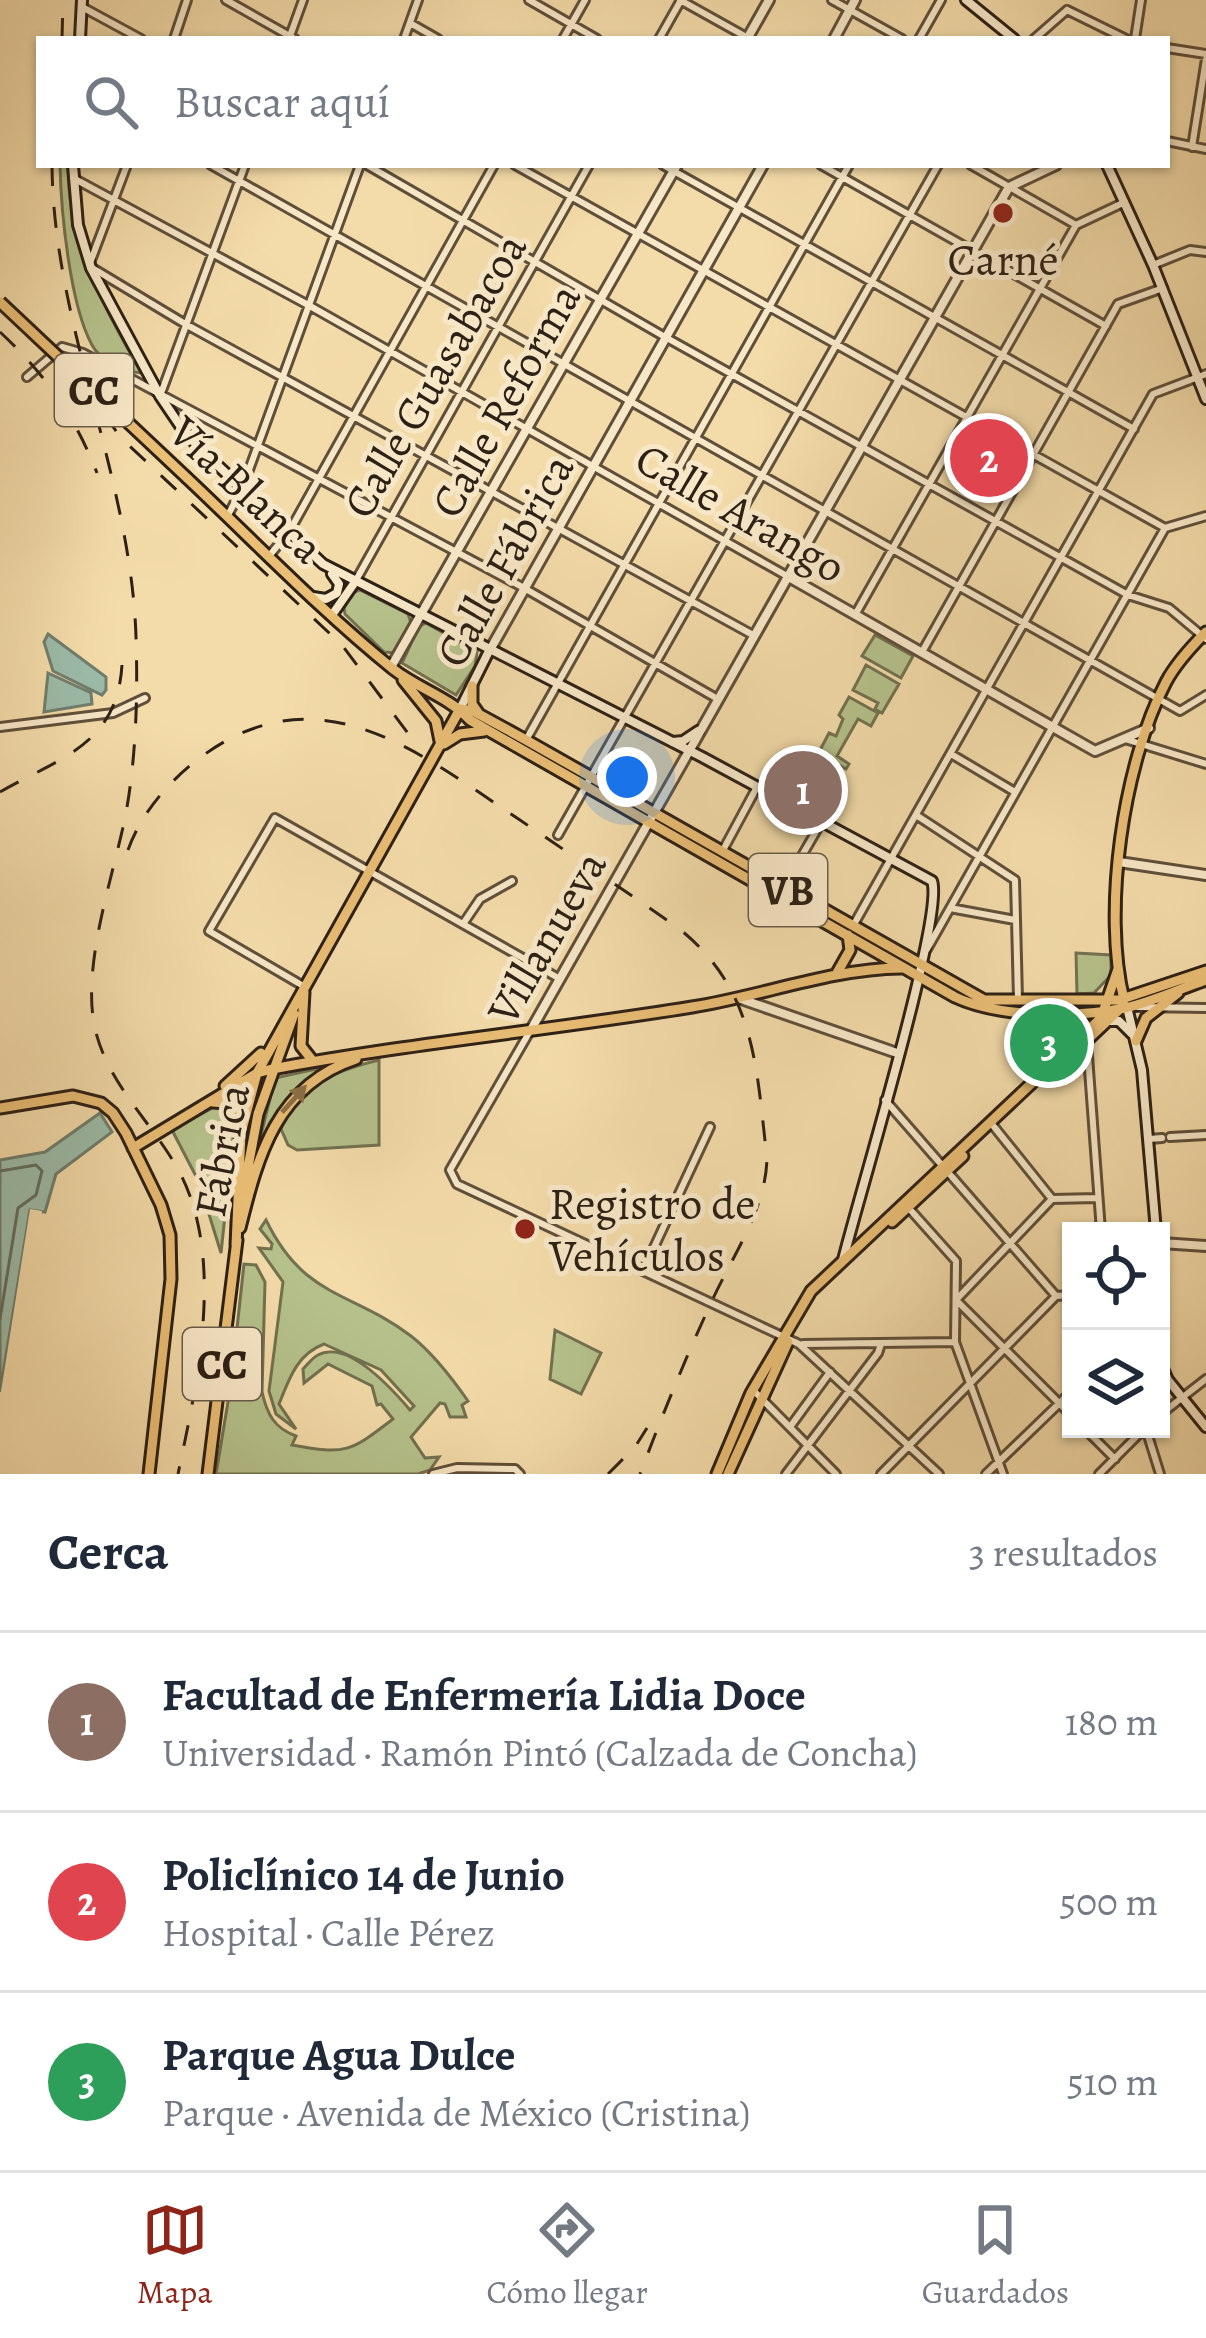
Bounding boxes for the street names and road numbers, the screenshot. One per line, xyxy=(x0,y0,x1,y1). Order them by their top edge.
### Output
street label: Calle Guasabacoa xyxy=(328,222,542,529)
street label: Calle Reforma xyxy=(416,272,596,529)
road number: CC xyxy=(55,354,133,426)
street label: Vía Blanca xyxy=(154,401,337,578)
street label: Calle Arango xyxy=(624,428,857,598)
street label: Calle Fábrica xyxy=(421,443,589,678)
street label: Villanueva xyxy=(472,839,621,1036)
road number: VB xyxy=(749,854,827,926)
street label: Fábrica xyxy=(179,1078,265,1222)
road number: CC xyxy=(183,1328,261,1400)

